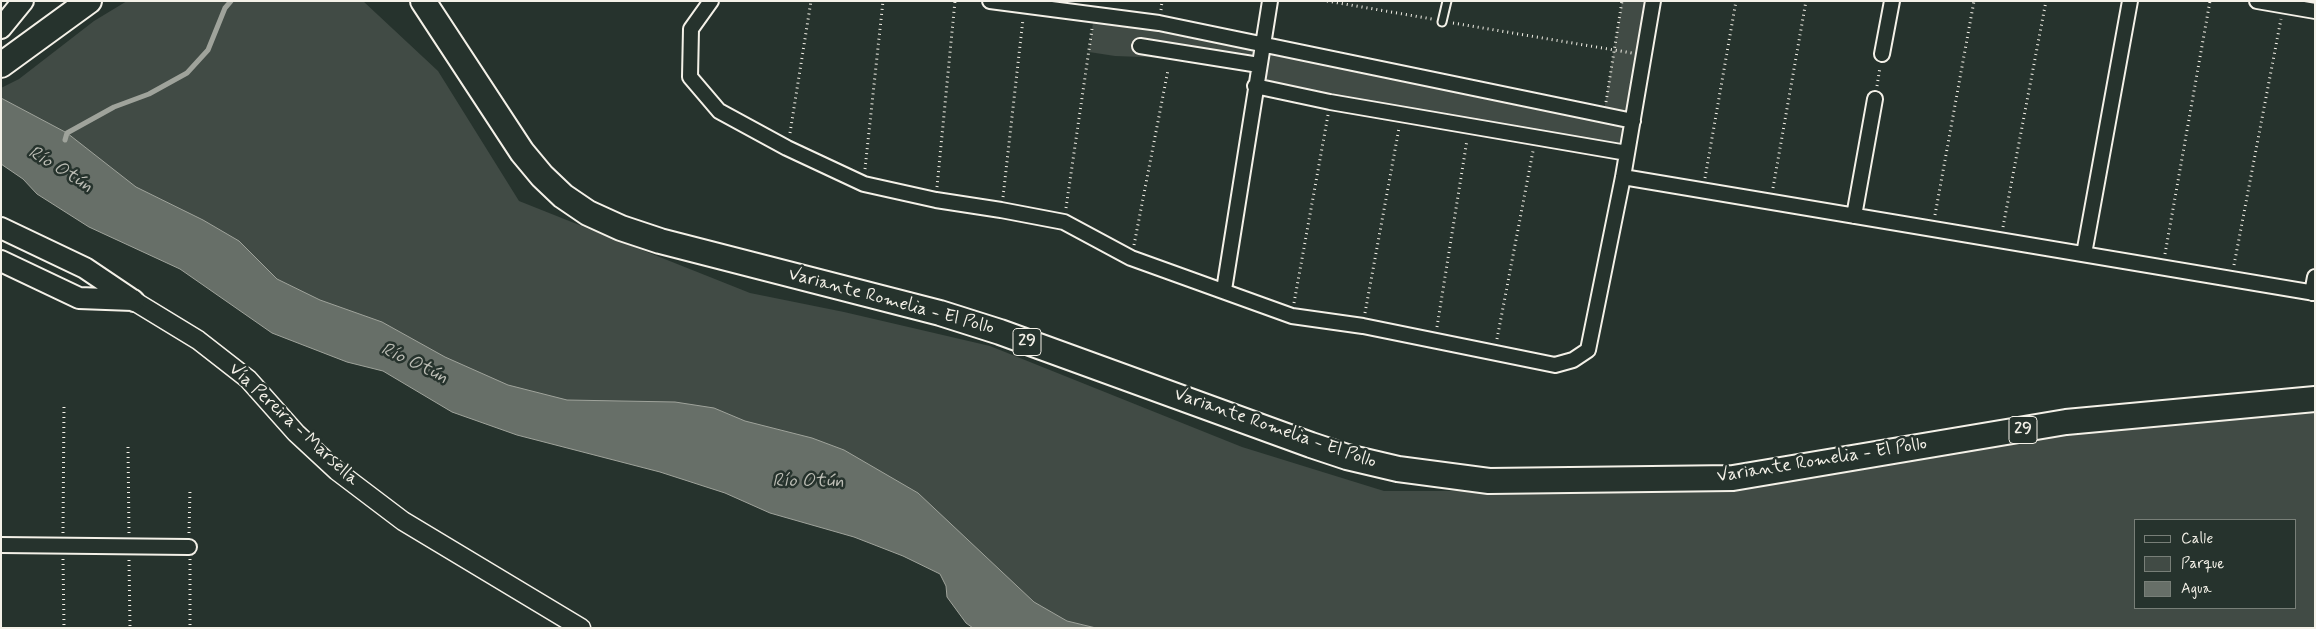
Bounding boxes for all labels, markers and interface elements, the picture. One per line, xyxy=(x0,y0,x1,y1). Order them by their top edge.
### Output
water label: Río Otún xyxy=(23,142,97,198)
street label: Variante Romelia - El Pollo xyxy=(786,264,996,340)
road number: 29 xyxy=(1013,328,1041,356)
water label: Río Otún xyxy=(377,339,451,389)
street label: Vía Pereira - Marsella xyxy=(223,359,363,491)
street label: Variante Romelia - El Pollo xyxy=(1171,384,1379,474)
road number: 29 xyxy=(2009,416,2037,444)
street label: Variante Romelia - El Pollo xyxy=(1715,434,1929,488)
water label: Río Otún xyxy=(772,471,844,493)
legend xyxy=(2134,519,2296,609)
text: Calle xyxy=(2181,529,2213,549)
text: Parque xyxy=(2181,554,2224,574)
text: Agua xyxy=(2181,579,2212,599)

